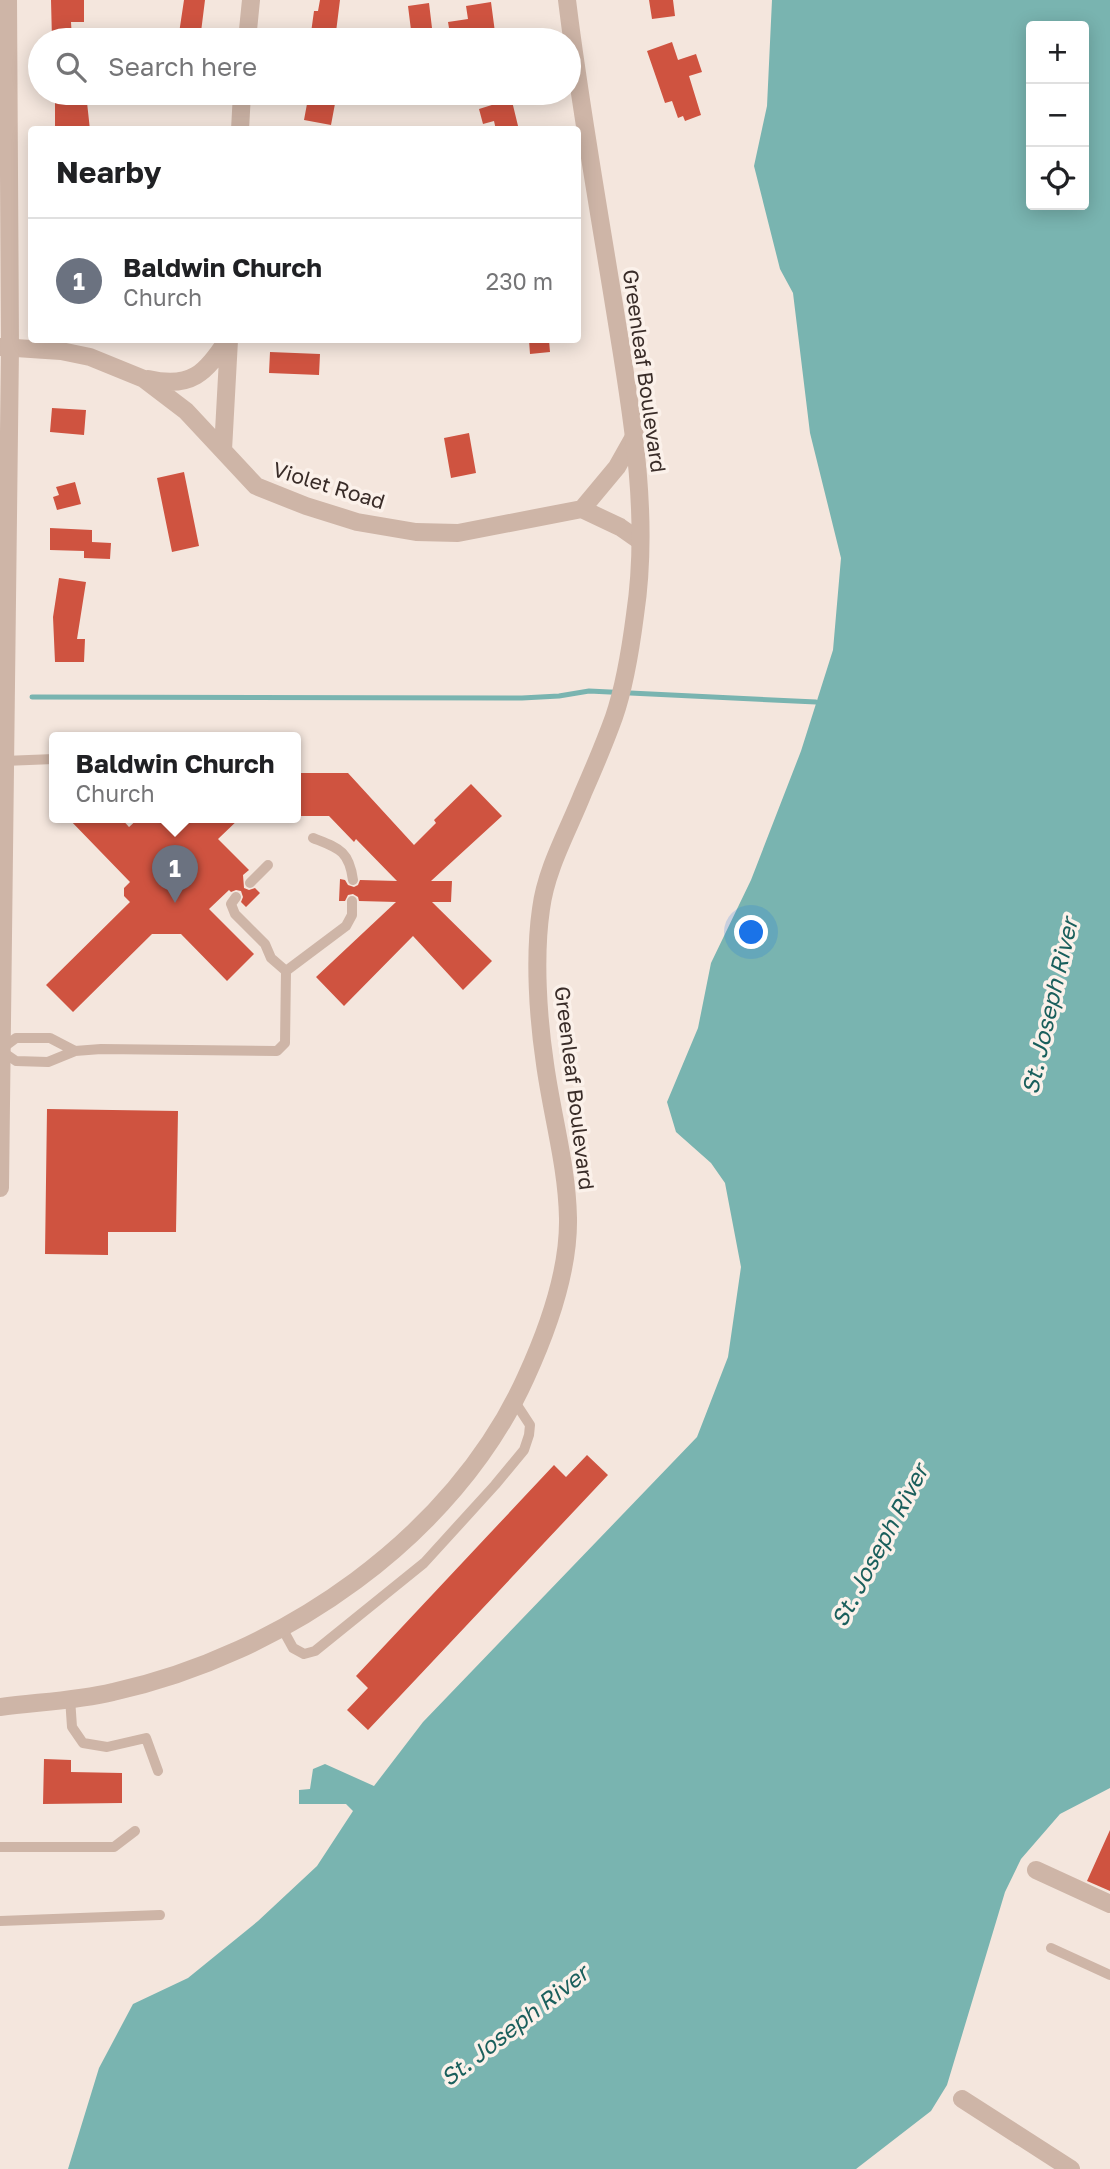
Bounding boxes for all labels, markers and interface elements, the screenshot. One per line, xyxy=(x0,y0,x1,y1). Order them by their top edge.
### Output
map controls xyxy=(1026,21,1089,210)
button: + xyxy=(1026,21,1089,84)
search box xyxy=(28,28,581,105)
icon: search xyxy=(52,48,90,86)
text: Search here xyxy=(108,51,257,82)
button: − xyxy=(1026,84,1089,147)
button: locate xyxy=(1026,147,1089,210)
text: Nearby xyxy=(56,154,161,190)
text: Baldwin Church xyxy=(123,252,322,283)
text: 1 xyxy=(73,267,85,295)
text: 230 m xyxy=(486,267,553,295)
street label: Greenleaf Boulevard xyxy=(618,268,672,474)
text: Church xyxy=(123,283,202,311)
street label: Violet Road xyxy=(270,456,388,514)
popup xyxy=(49,732,301,823)
text: Baldwin Church xyxy=(75,748,275,779)
text: Church xyxy=(75,779,155,807)
pin: 1 xyxy=(152,845,198,903)
water label: St. Joseph River xyxy=(1015,912,1084,1097)
your location xyxy=(734,915,768,949)
street label: Greenleaf Boulevard xyxy=(550,985,600,1191)
water label: St. Joseph River xyxy=(825,1457,935,1631)
water label: St. Joseph River xyxy=(435,1957,596,2091)

